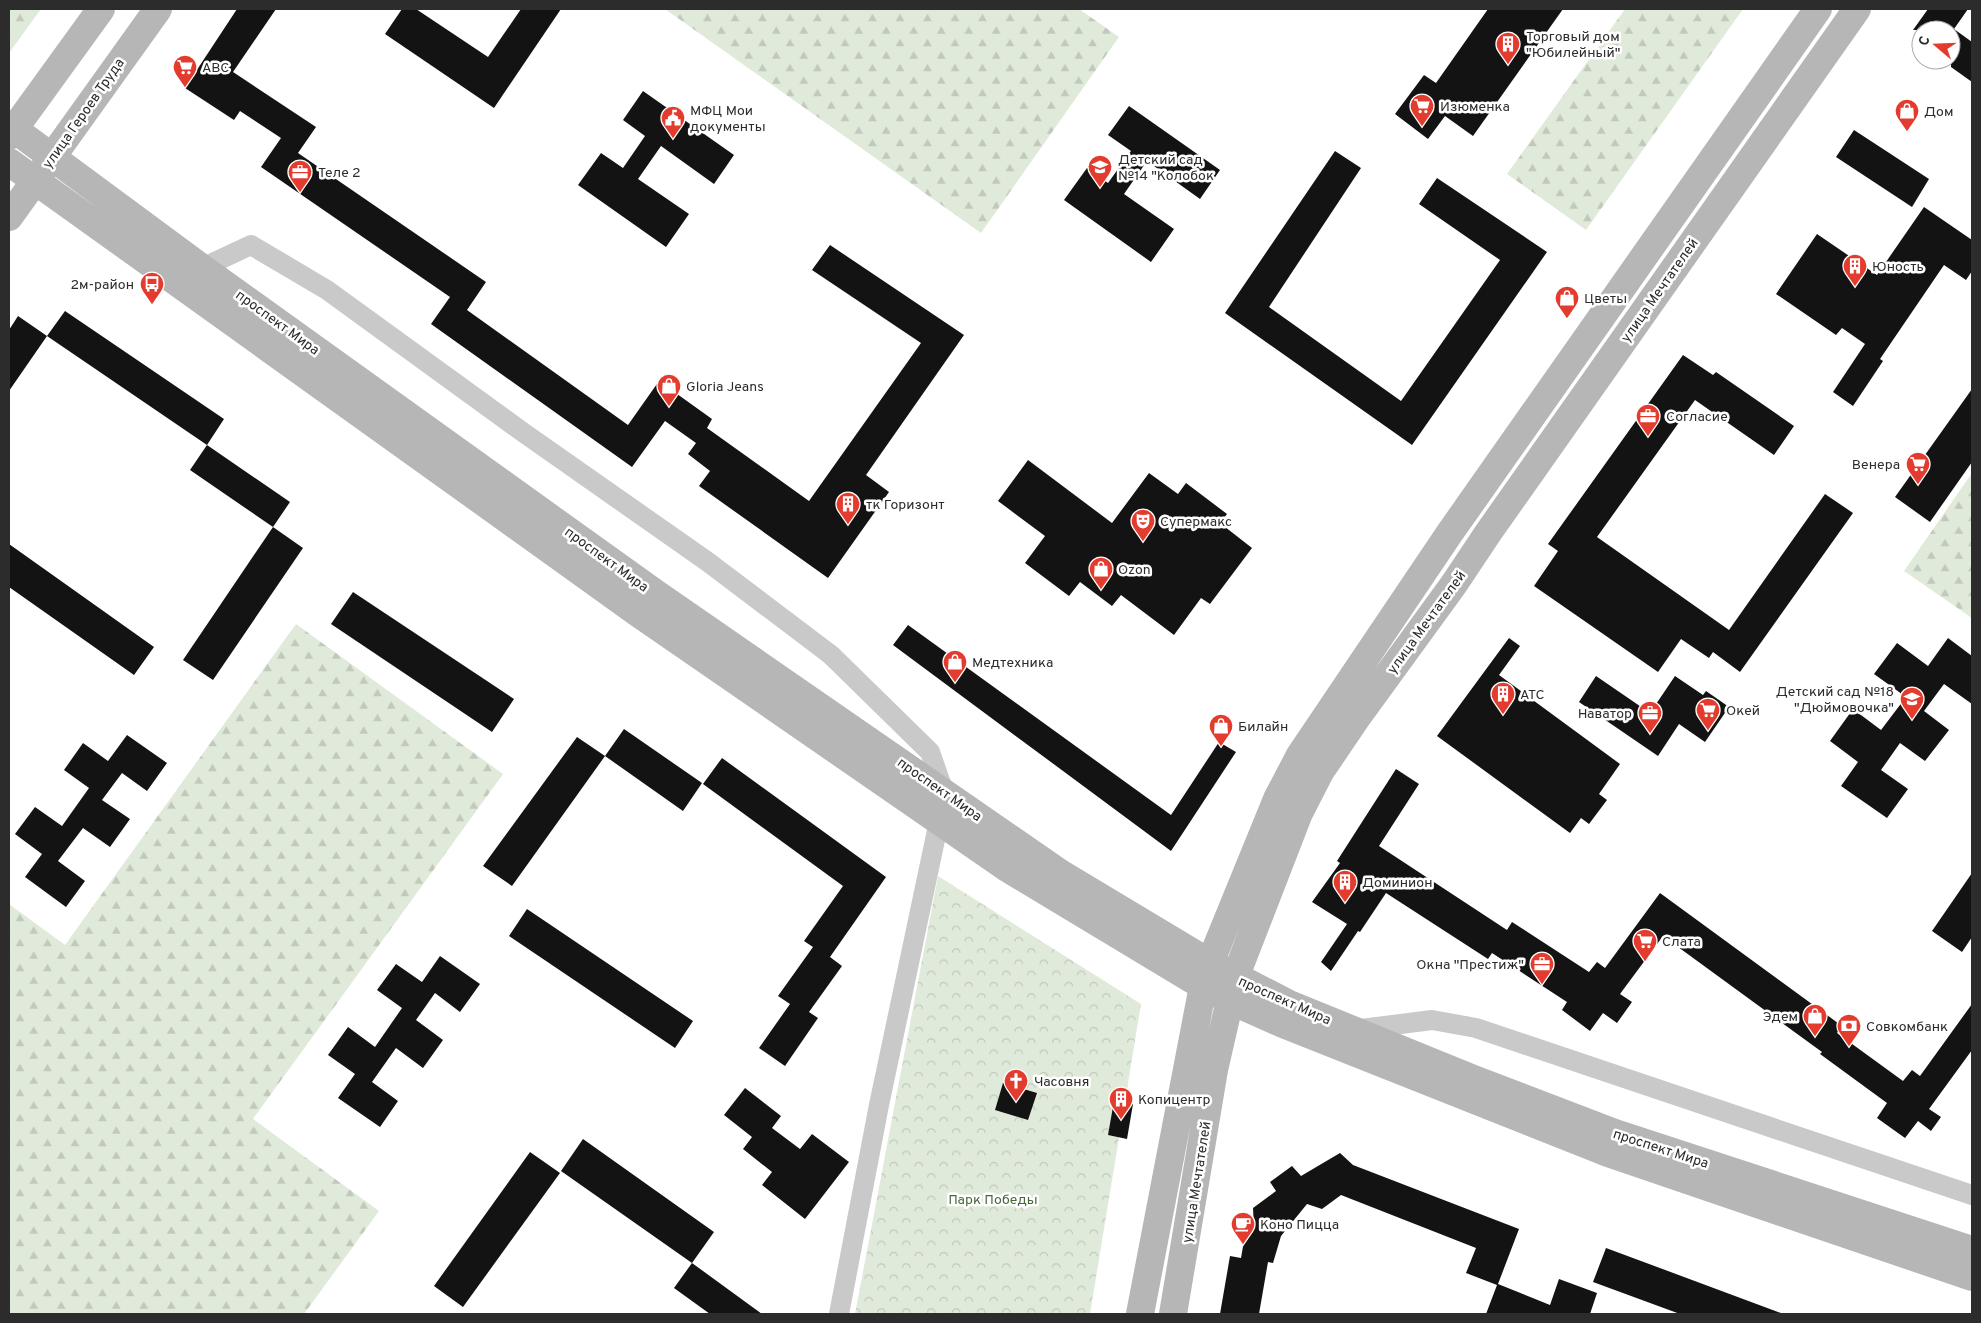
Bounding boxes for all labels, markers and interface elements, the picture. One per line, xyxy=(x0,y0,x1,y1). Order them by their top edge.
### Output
north arrow xyxy=(1911,20,1961,70)
place label: Торговый дом "Юбилейный" xyxy=(1526,29,1620,62)
building icon: Торговый дом "Юбилейный" xyxy=(1495,31,1521,65)
text: С xyxy=(1916,34,1935,48)
supermarket icon: АВС xyxy=(172,54,198,88)
street label: улица Героев Труда xyxy=(40,55,129,172)
place label: АВС xyxy=(202,60,229,77)
supermarket icon: Изюменка xyxy=(1409,93,1435,127)
shop icon: Дом xyxy=(1894,98,1920,132)
place label: Изюменка xyxy=(1440,99,1510,116)
place label: МФЦ Мои документы xyxy=(690,103,766,136)
place label: Дом xyxy=(1924,104,1953,121)
public building icon: МФЦ Мои документы xyxy=(660,105,686,139)
place label: Детский сад №14 "Колобок xyxy=(1118,152,1214,185)
school or university icon: Детский сад №14 "Колобок xyxy=(1087,154,1113,188)
office icon: Теле 2 xyxy=(287,159,313,193)
place label: Теле 2 xyxy=(318,165,361,182)
street label: улица Мечтателей xyxy=(1618,236,1702,346)
building icon: Юность xyxy=(1842,253,1868,287)
place label: Юность xyxy=(1872,259,1924,276)
bus stop icon: 2м-район xyxy=(139,271,165,305)
place label: 2м-район xyxy=(70,277,134,294)
shop icon: Цветы xyxy=(1554,285,1580,319)
street label: проспект Мира xyxy=(232,287,322,359)
place label: Цветы xyxy=(1584,291,1627,308)
shop icon: Gloria Jeans xyxy=(656,373,682,407)
place label: Gloria Jeans xyxy=(686,379,764,396)
office icon: Согласие xyxy=(1635,403,1661,437)
place label: Согласие xyxy=(1666,409,1728,426)
supermarket icon: Венера xyxy=(1905,451,1931,485)
place label: Венера xyxy=(1852,457,1900,474)
building icon: тк Горизонт xyxy=(835,491,861,525)
place label: тк Горизонт xyxy=(866,497,945,514)
theatre icon: Супермакс xyxy=(1130,508,1156,542)
place label: Супермакс xyxy=(1160,514,1232,531)
street label: проспект Мира xyxy=(561,524,651,596)
shop icon: Ozon xyxy=(1088,556,1114,590)
place label: Ozon xyxy=(1118,562,1151,579)
street label: улица Мечтателей xyxy=(1384,568,1470,678)
shop icon: Медтехника xyxy=(942,649,968,683)
place label: Медтехника xyxy=(972,655,1053,672)
building icon: АТС xyxy=(1490,681,1516,715)
place label: Детский сад №18 "Дюймовочка" xyxy=(1776,684,1894,717)
school or university icon: Детский сад №18 "Дюймовочка" xyxy=(1899,686,1925,720)
place label: АТС xyxy=(1520,687,1545,704)
supermarket icon: Окей xyxy=(1695,697,1721,731)
office icon: Наватор xyxy=(1637,700,1663,734)
place label: Окей xyxy=(1726,703,1760,720)
place label: Наватор xyxy=(1578,706,1632,723)
shop icon: Билайн xyxy=(1208,713,1234,747)
place label: Билайн xyxy=(1238,719,1288,736)
street label: проспект Мира xyxy=(894,755,985,826)
building icon: Доминион xyxy=(1332,869,1358,903)
place label: Доминион xyxy=(1362,875,1433,892)
supermarket icon: Слата xyxy=(1632,928,1658,962)
place label: Слата xyxy=(1662,934,1701,951)
office icon: Окна "Престиж" xyxy=(1529,951,1555,985)
place label: Окна "Престиж" xyxy=(1416,957,1524,974)
street label: проспект Мира xyxy=(1235,973,1333,1029)
shop icon: Эдем xyxy=(1802,1003,1828,1037)
place label: Эдем xyxy=(1763,1009,1798,1026)
bank icon: Совкомбанк xyxy=(1836,1013,1862,1047)
place label: Совкомбанк xyxy=(1866,1019,1948,1036)
church icon: Часовня xyxy=(1003,1068,1029,1102)
place label: Часовня xyxy=(1034,1074,1089,1091)
building icon: Копицентр xyxy=(1108,1086,1134,1120)
place label: Копицентр xyxy=(1138,1092,1210,1109)
street label: улица Мечтателей xyxy=(1179,1120,1215,1244)
street label: проспект Мира xyxy=(1611,1126,1710,1173)
park label: Парк Победы xyxy=(948,1192,1038,1209)
cafe icon: Коно Пицца xyxy=(1230,1211,1256,1245)
place label: Коно Пицца xyxy=(1260,1217,1339,1234)

